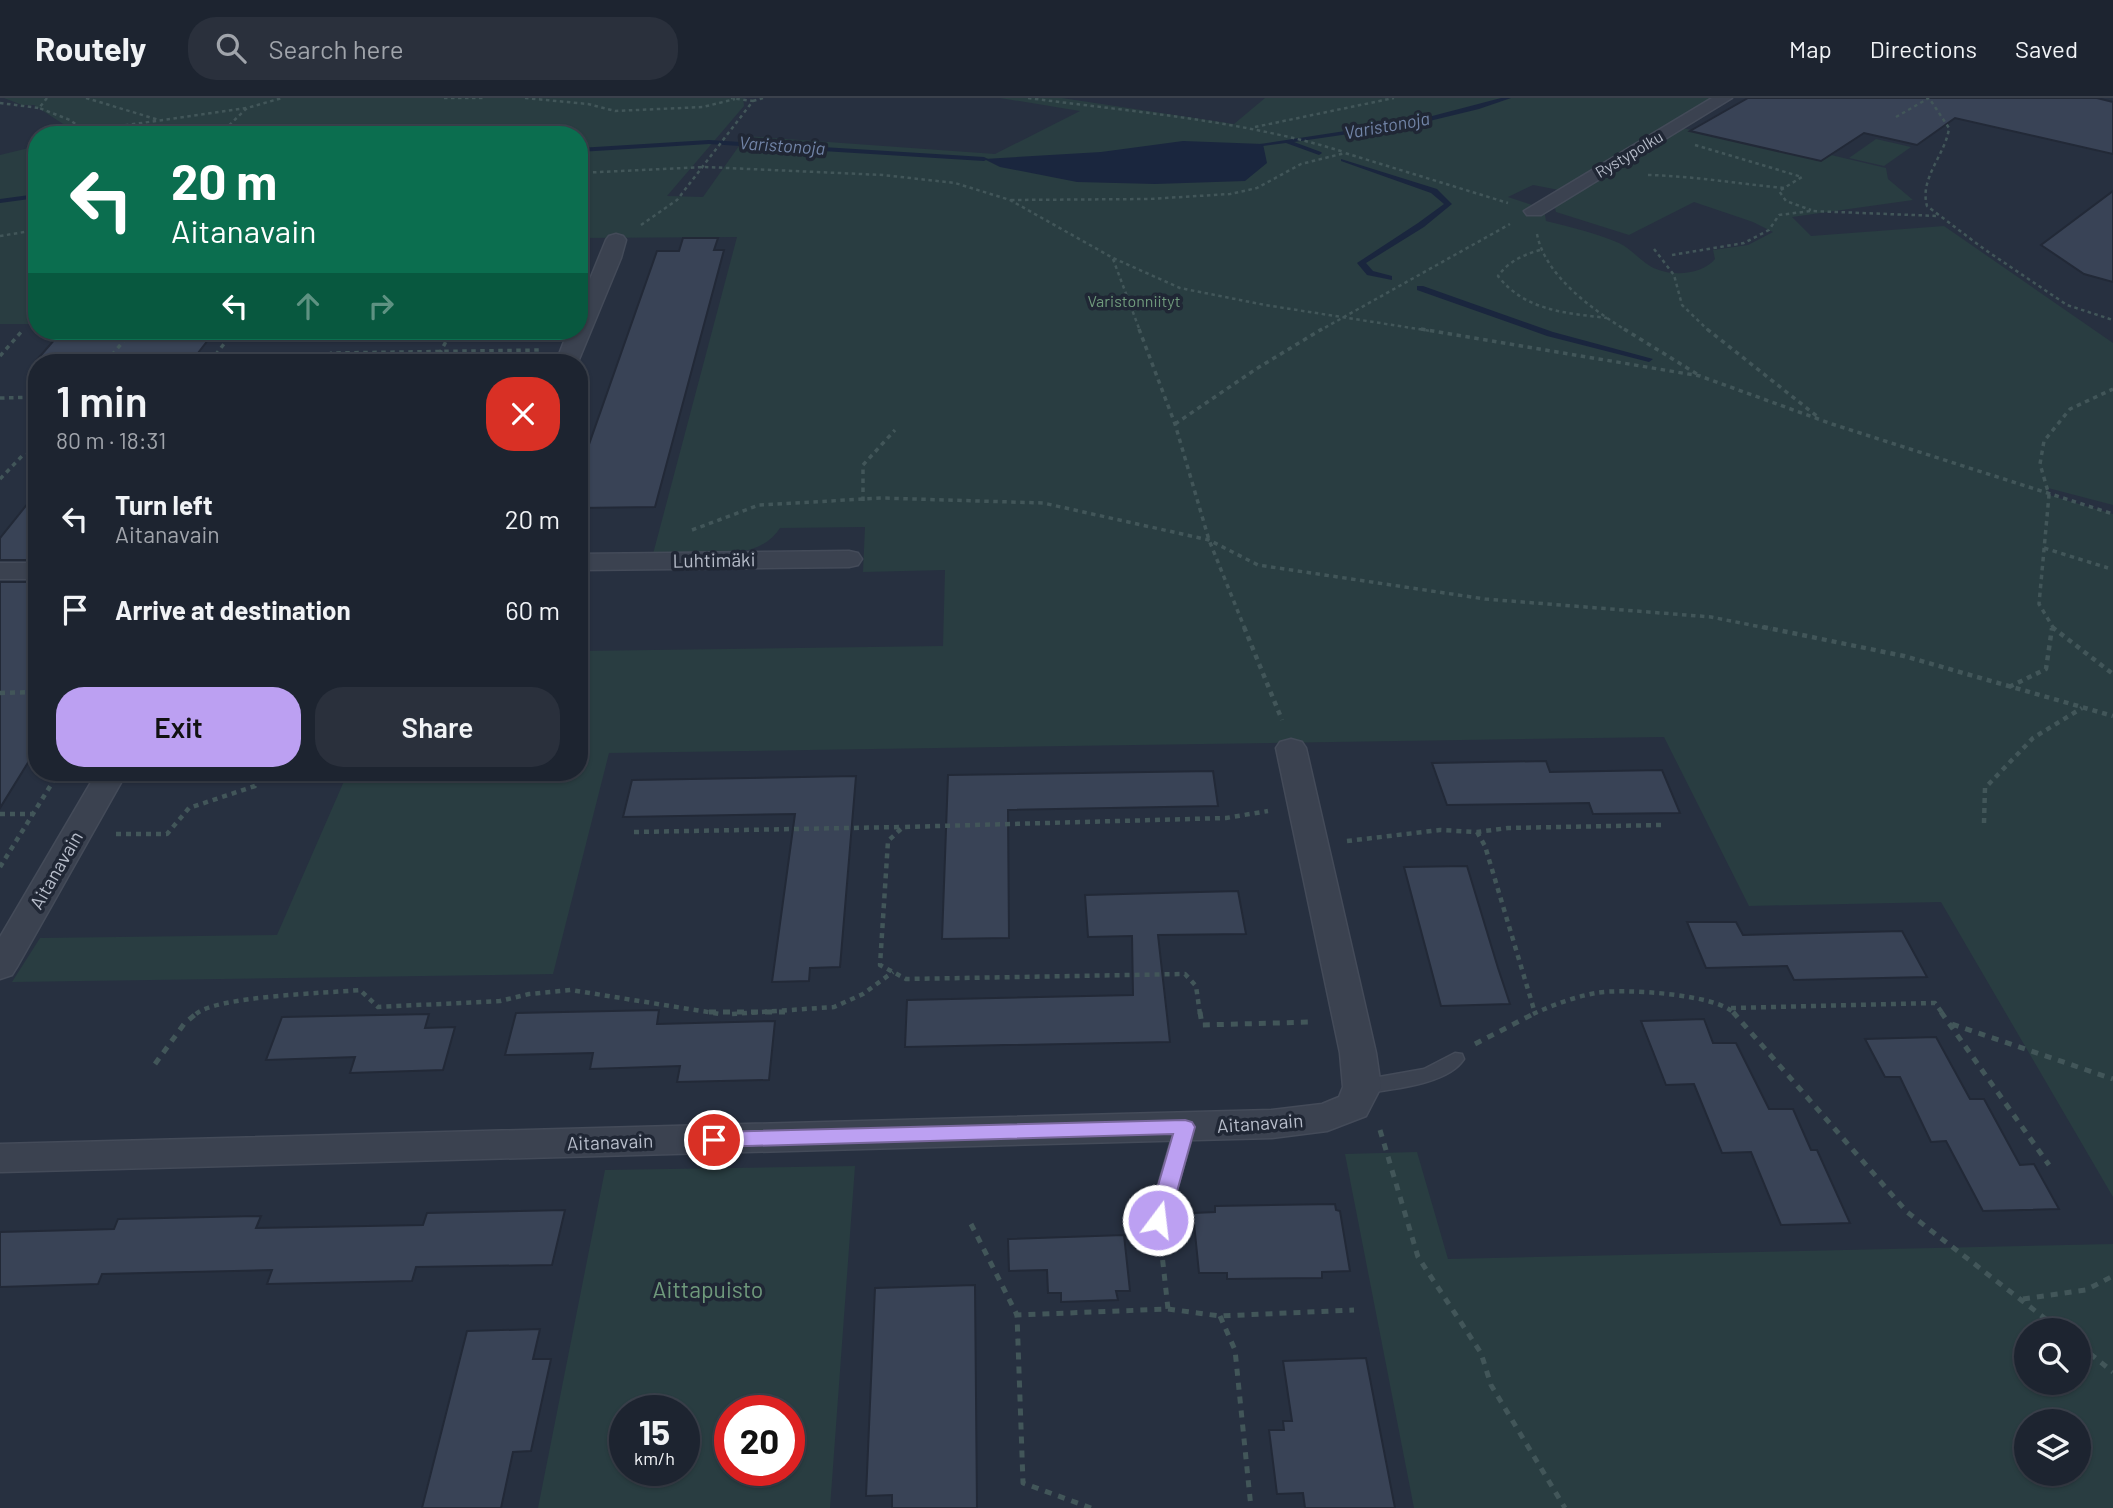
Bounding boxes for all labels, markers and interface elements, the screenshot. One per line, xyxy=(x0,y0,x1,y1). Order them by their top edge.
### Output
search box xyxy=(188,17,678,80)
text: Routely xyxy=(35,28,146,68)
icon: search xyxy=(212,29,250,67)
text: Search here xyxy=(268,33,404,64)
text: Map xyxy=(1789,34,1832,63)
text: Directions xyxy=(1870,34,1977,63)
text: Saved xyxy=(2015,34,2078,63)
water label: Varistonoja xyxy=(1342,107,1431,143)
street label: Rystypolku xyxy=(1592,126,1666,181)
water label: Varistonoja xyxy=(738,131,826,159)
text: 20 m xyxy=(171,151,277,210)
icon: left xyxy=(56,154,147,245)
text: Aitanavain xyxy=(171,211,317,249)
icon: left xyxy=(216,287,254,325)
icon: ahead xyxy=(289,287,327,325)
icon: right xyxy=(362,287,400,325)
park label: Varistonniityt xyxy=(1087,291,1181,310)
text: 1 min xyxy=(56,375,148,425)
button: close xyxy=(486,377,560,451)
text: 80 m · 18:31 xyxy=(56,426,166,454)
text: Turn left xyxy=(115,489,213,520)
icon: left xyxy=(56,500,94,538)
text: 20 m xyxy=(505,503,560,534)
text: Aitanavain xyxy=(115,520,220,548)
street label: Luhtimäki xyxy=(672,547,756,572)
icon: arrive xyxy=(56,591,94,629)
text: Arrive at destination xyxy=(115,594,351,625)
text: 60 m xyxy=(505,594,560,625)
button: Exit xyxy=(56,687,301,767)
button: Share xyxy=(315,687,560,767)
street label: Aitanavain xyxy=(24,827,87,913)
street label: Aitanavain xyxy=(1216,1108,1304,1137)
pin xyxy=(684,1110,744,1170)
icon: arrive xyxy=(695,1121,733,1159)
street label: Aitanavain xyxy=(566,1128,654,1155)
position arrow xyxy=(1121,1183,1195,1257)
park label: Aittapuisto xyxy=(653,1275,763,1303)
map controls xyxy=(2014,1318,2091,1486)
button: search xyxy=(2014,1318,2091,1395)
speed limit sign: 20 xyxy=(714,1395,805,1486)
button: layers xyxy=(2014,1409,2091,1486)
text: 15 xyxy=(639,1410,670,1452)
text: km/h xyxy=(634,1447,675,1469)

